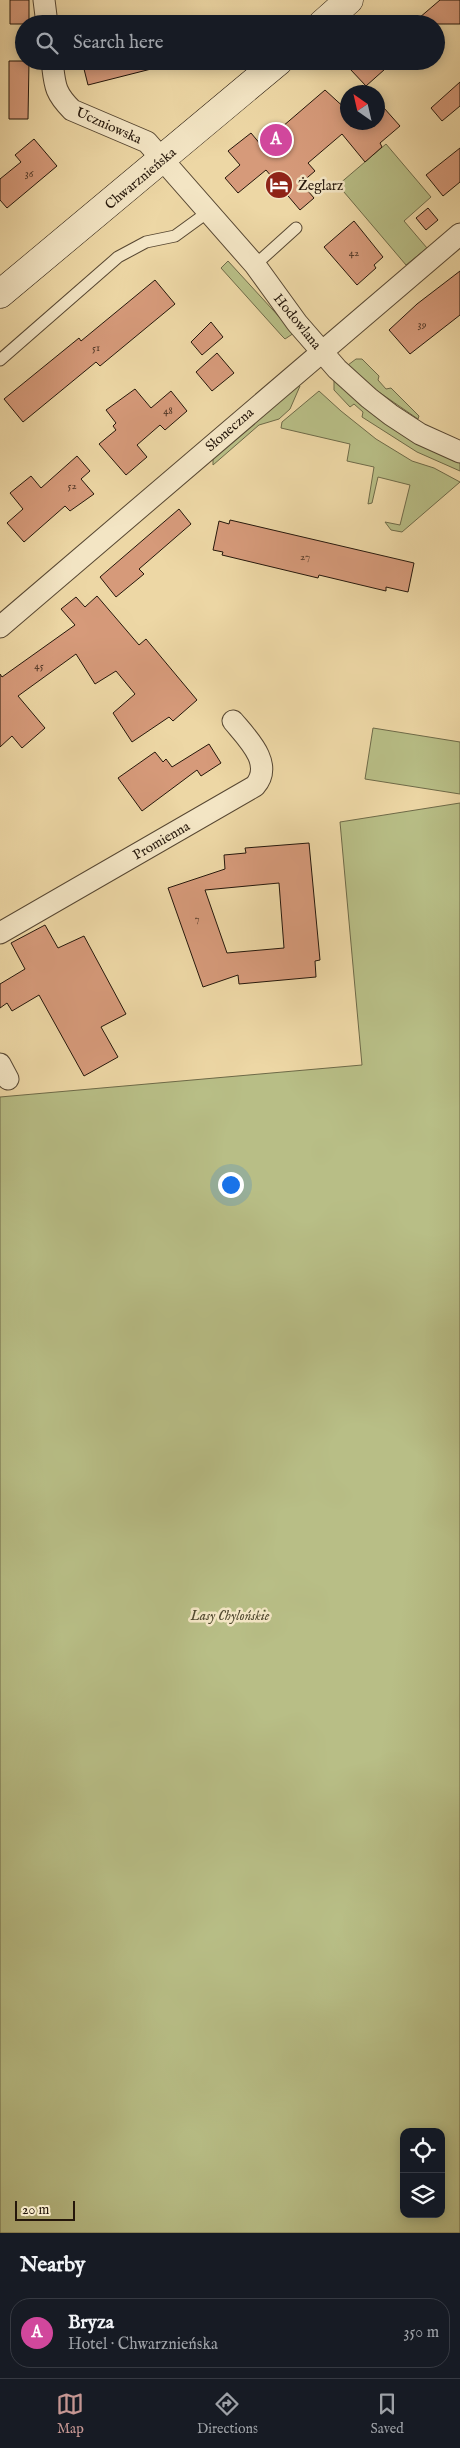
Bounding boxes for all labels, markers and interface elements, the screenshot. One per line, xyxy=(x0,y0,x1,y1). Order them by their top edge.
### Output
search box xyxy=(15,15,445,70)
icon: search xyxy=(33,29,61,57)
text: Search here xyxy=(73,31,164,55)
north arrow xyxy=(340,85,385,130)
street label: Uczniowska xyxy=(73,103,145,149)
pin: A xyxy=(260,121,292,159)
street label: Chwarznieńska xyxy=(101,143,181,214)
house number: 36 xyxy=(25,167,34,181)
hotel icon: Żeglarz xyxy=(264,170,294,200)
place label: Żeglarz xyxy=(298,177,344,195)
house number: 42 xyxy=(349,246,359,260)
street label: Hodowlana xyxy=(269,290,326,354)
house number: 39 xyxy=(418,318,427,332)
house number: 51 xyxy=(92,341,100,355)
street label: Słoneczna xyxy=(202,403,258,456)
house number: 48 xyxy=(163,404,173,418)
house number: 52 xyxy=(67,479,77,493)
house number: 27 xyxy=(300,550,310,564)
house number: 45 xyxy=(34,659,44,673)
street label: Promienna xyxy=(130,817,194,864)
house number: 7 xyxy=(194,912,200,926)
your location xyxy=(218,1172,244,1198)
park label: Lasy Chylońskie xyxy=(189,1607,270,1625)
map controls xyxy=(400,2128,445,2218)
button: locate xyxy=(400,2128,445,2173)
button: layers xyxy=(400,2173,445,2218)
scale bar xyxy=(15,2198,75,2221)
text: 20 m xyxy=(22,2201,49,2219)
text: Nearby xyxy=(20,2252,85,2279)
text: Bryza xyxy=(68,2311,114,2335)
text: A xyxy=(32,2323,42,2343)
text: 350 m xyxy=(404,2323,439,2343)
text: Hotel · Chwarznieńska xyxy=(68,2335,218,2355)
tab: Map xyxy=(56,2390,84,2438)
tab: Directions xyxy=(197,2390,258,2438)
tab: Saved xyxy=(371,2390,404,2438)

